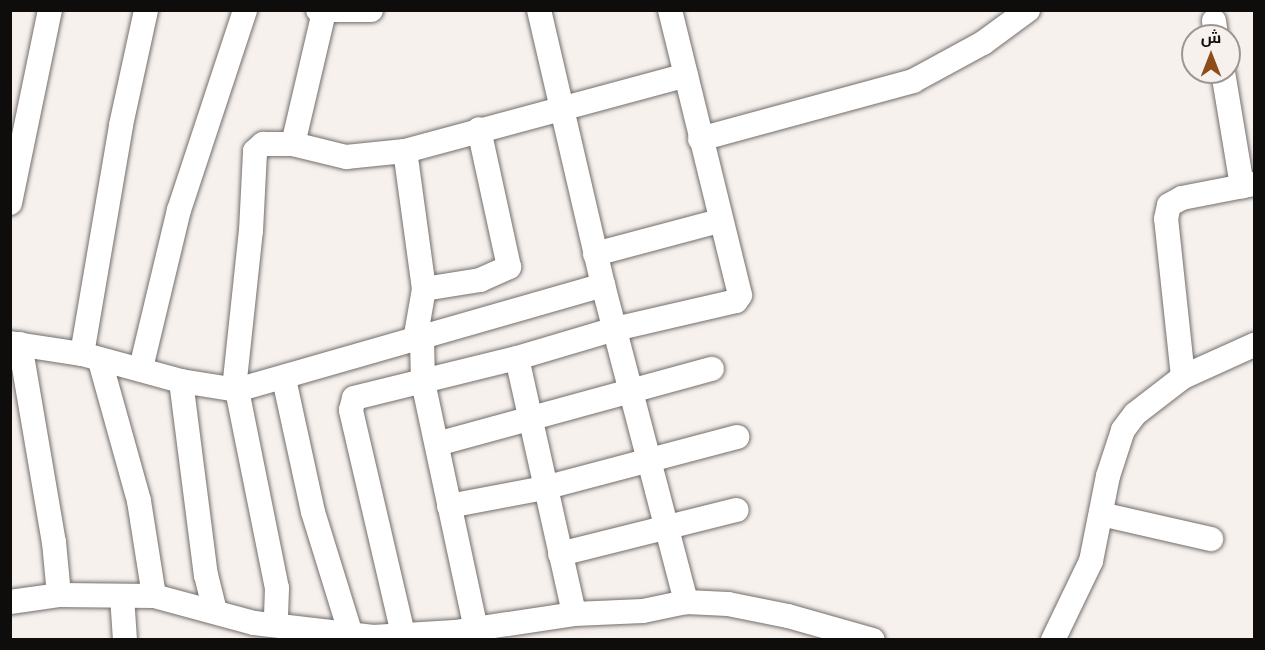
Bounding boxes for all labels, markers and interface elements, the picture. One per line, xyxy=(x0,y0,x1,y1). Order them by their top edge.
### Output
north arrow xyxy=(1181,24,1241,84)
text: ش xyxy=(1201,29,1221,46)

